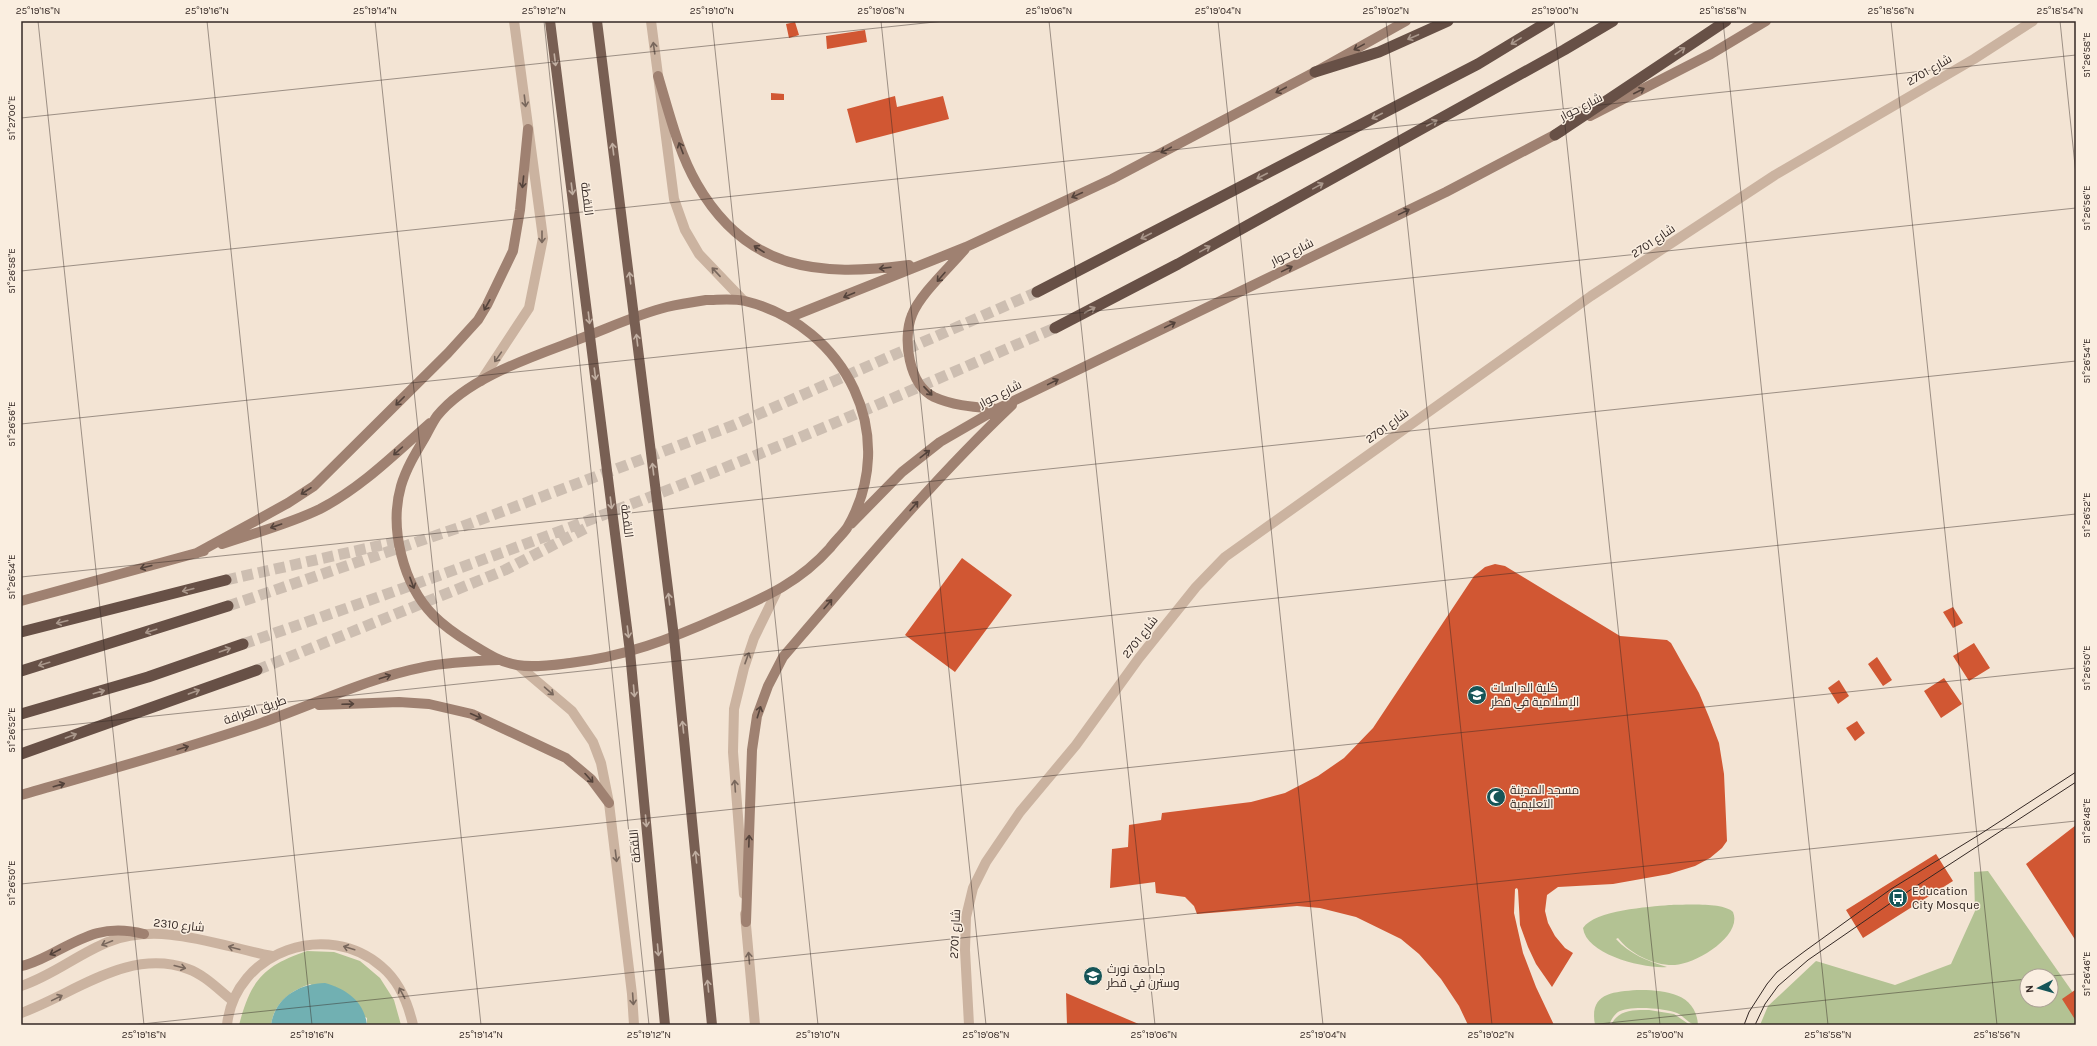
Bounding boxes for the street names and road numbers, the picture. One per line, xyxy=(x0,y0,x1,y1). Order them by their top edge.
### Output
street label: شارع 2701 xyxy=(1904,51,1955,89)
street label: شارع حوار xyxy=(1556,90,1605,125)
street label: اللقطة xyxy=(578,181,596,217)
street label: شارع 2701 xyxy=(1628,221,1678,262)
street label: شارع حوار xyxy=(1267,236,1316,270)
street label: شارع حوار xyxy=(975,377,1024,412)
street label: شارع 2701 xyxy=(1363,406,1412,447)
street label: اللقطة xyxy=(618,503,636,539)
street label: شارع 2701 xyxy=(1119,613,1162,662)
street label: طريق الغرافة xyxy=(222,693,288,727)
street label: اللقطة xyxy=(627,829,643,863)
street label: شارع 2701 xyxy=(947,909,964,959)
street label: شارع 2310 xyxy=(153,915,205,936)

